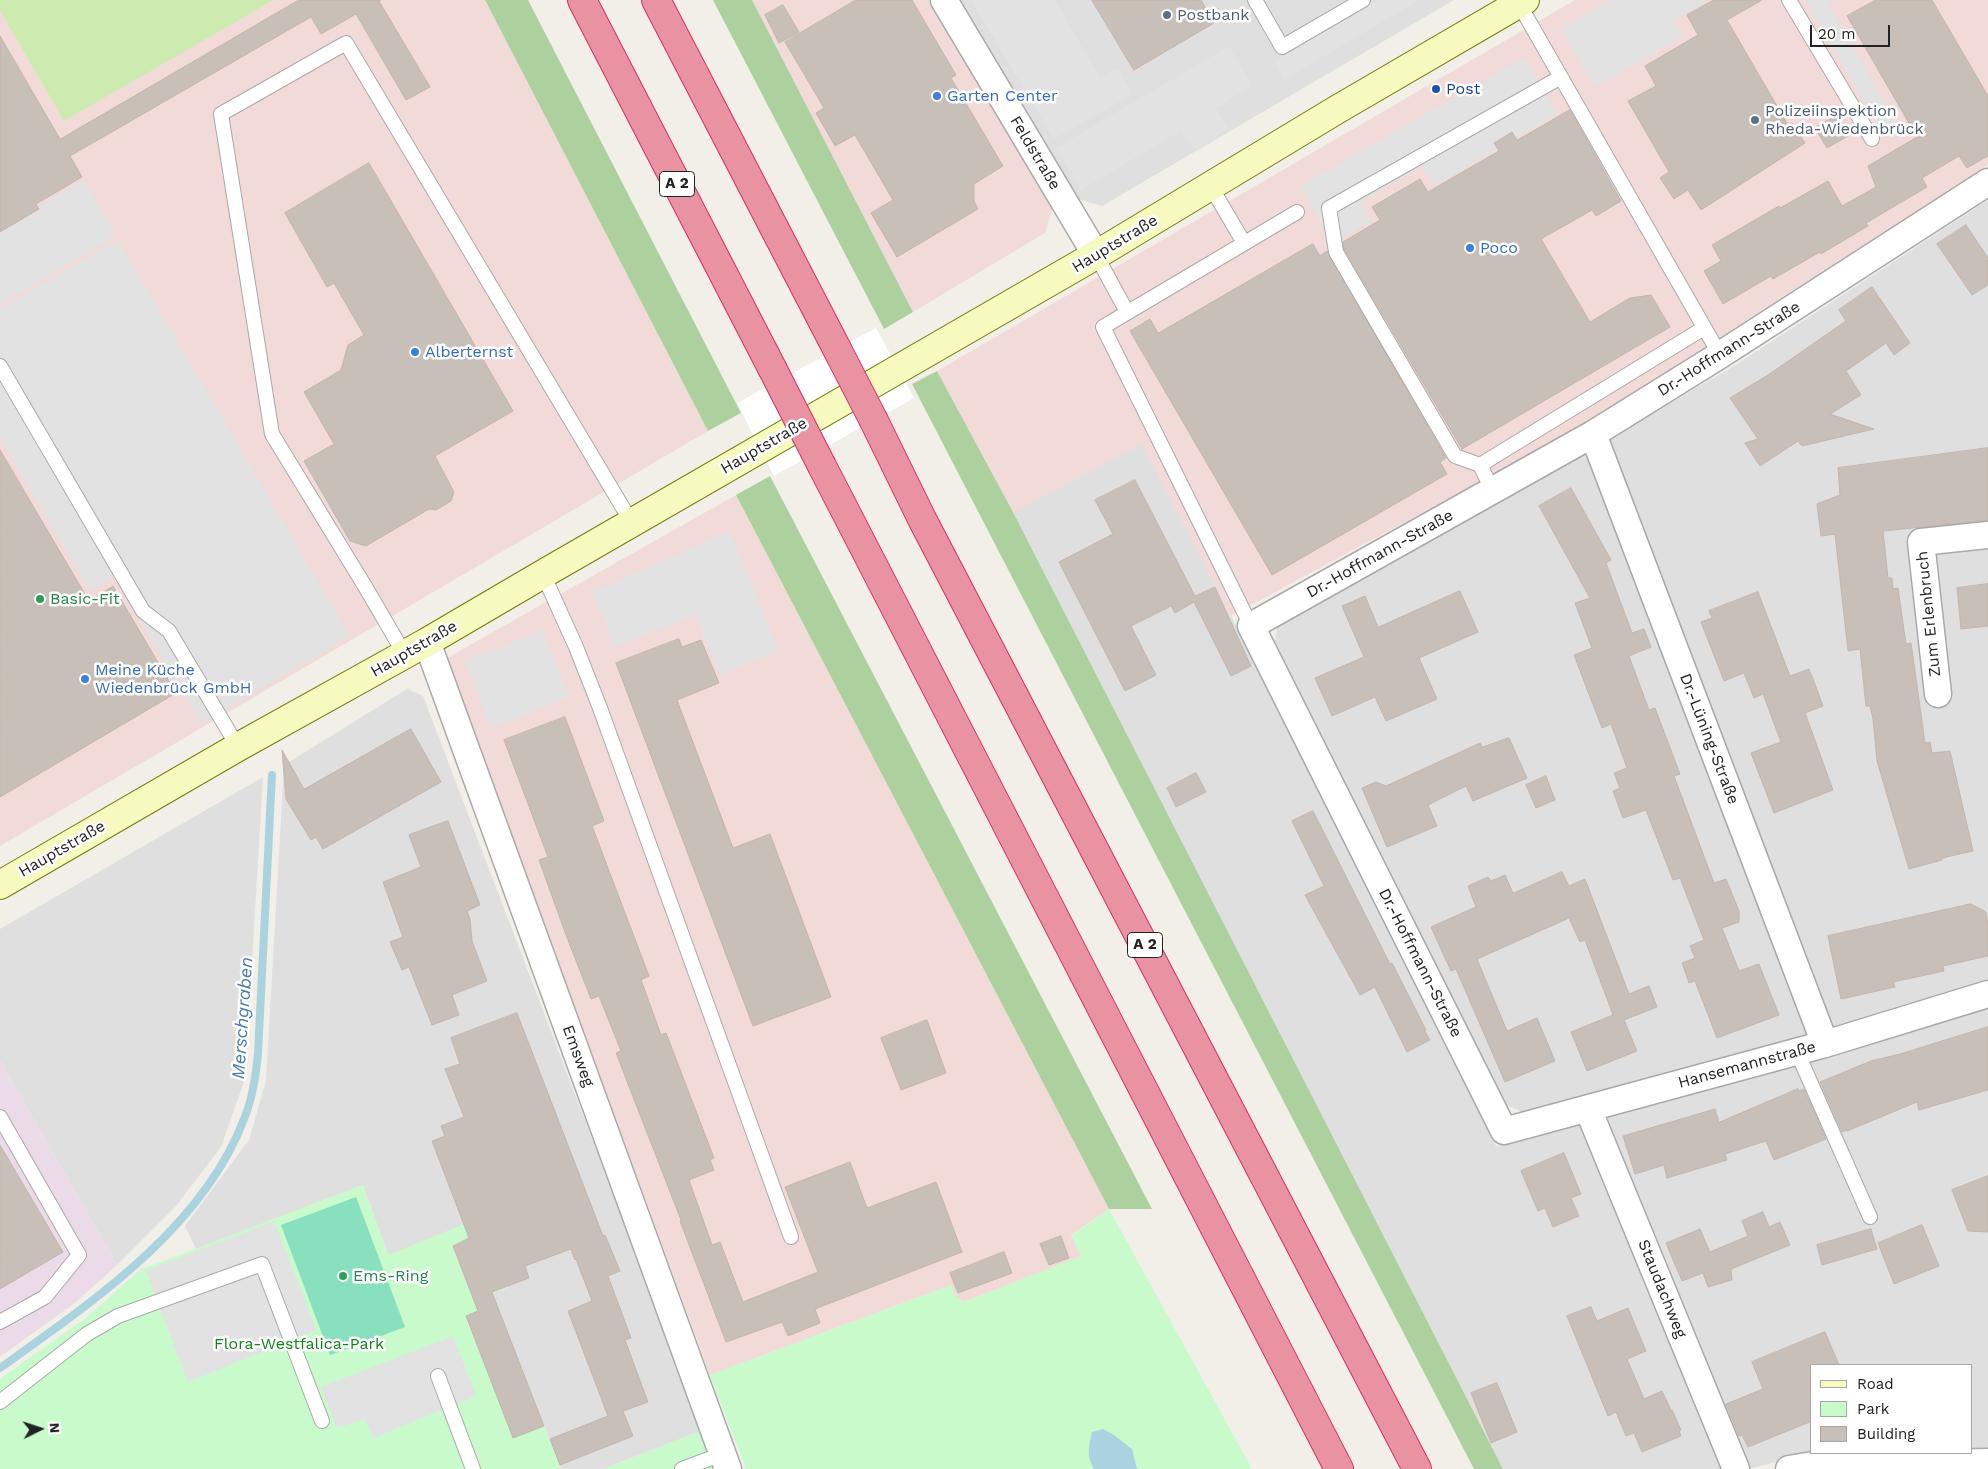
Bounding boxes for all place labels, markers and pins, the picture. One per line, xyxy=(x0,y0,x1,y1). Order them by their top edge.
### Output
place label: Postbank xyxy=(1177,5,1249,25)
marker: Postbank xyxy=(1161,9,1173,21)
place label: Post xyxy=(1446,79,1480,99)
marker: Post xyxy=(1430,83,1442,95)
place label: Garten Center xyxy=(947,86,1057,106)
marker: Garten Center xyxy=(931,90,943,102)
place label: Polizeiinspektion Rheda-Wiedenbrück xyxy=(1765,101,1924,139)
marker: Polizeiinspektion Rheda-Wiedenbrück xyxy=(1749,114,1761,126)
place label: Poco xyxy=(1480,238,1518,258)
marker: Poco xyxy=(1464,242,1476,254)
place label: Alberternst xyxy=(425,342,513,362)
marker: Alberternst xyxy=(409,346,421,358)
place label: Basic-Fit xyxy=(50,589,120,609)
marker: Basic-Fit xyxy=(34,593,46,605)
place label: Meine Küche Wiedenbrück GmbH xyxy=(95,660,251,698)
marker: Meine Küche Wiedenbrück GmbH xyxy=(79,673,91,685)
place label: Ems-Ring xyxy=(353,1266,428,1286)
marker: Ems-Ring xyxy=(337,1270,349,1282)

